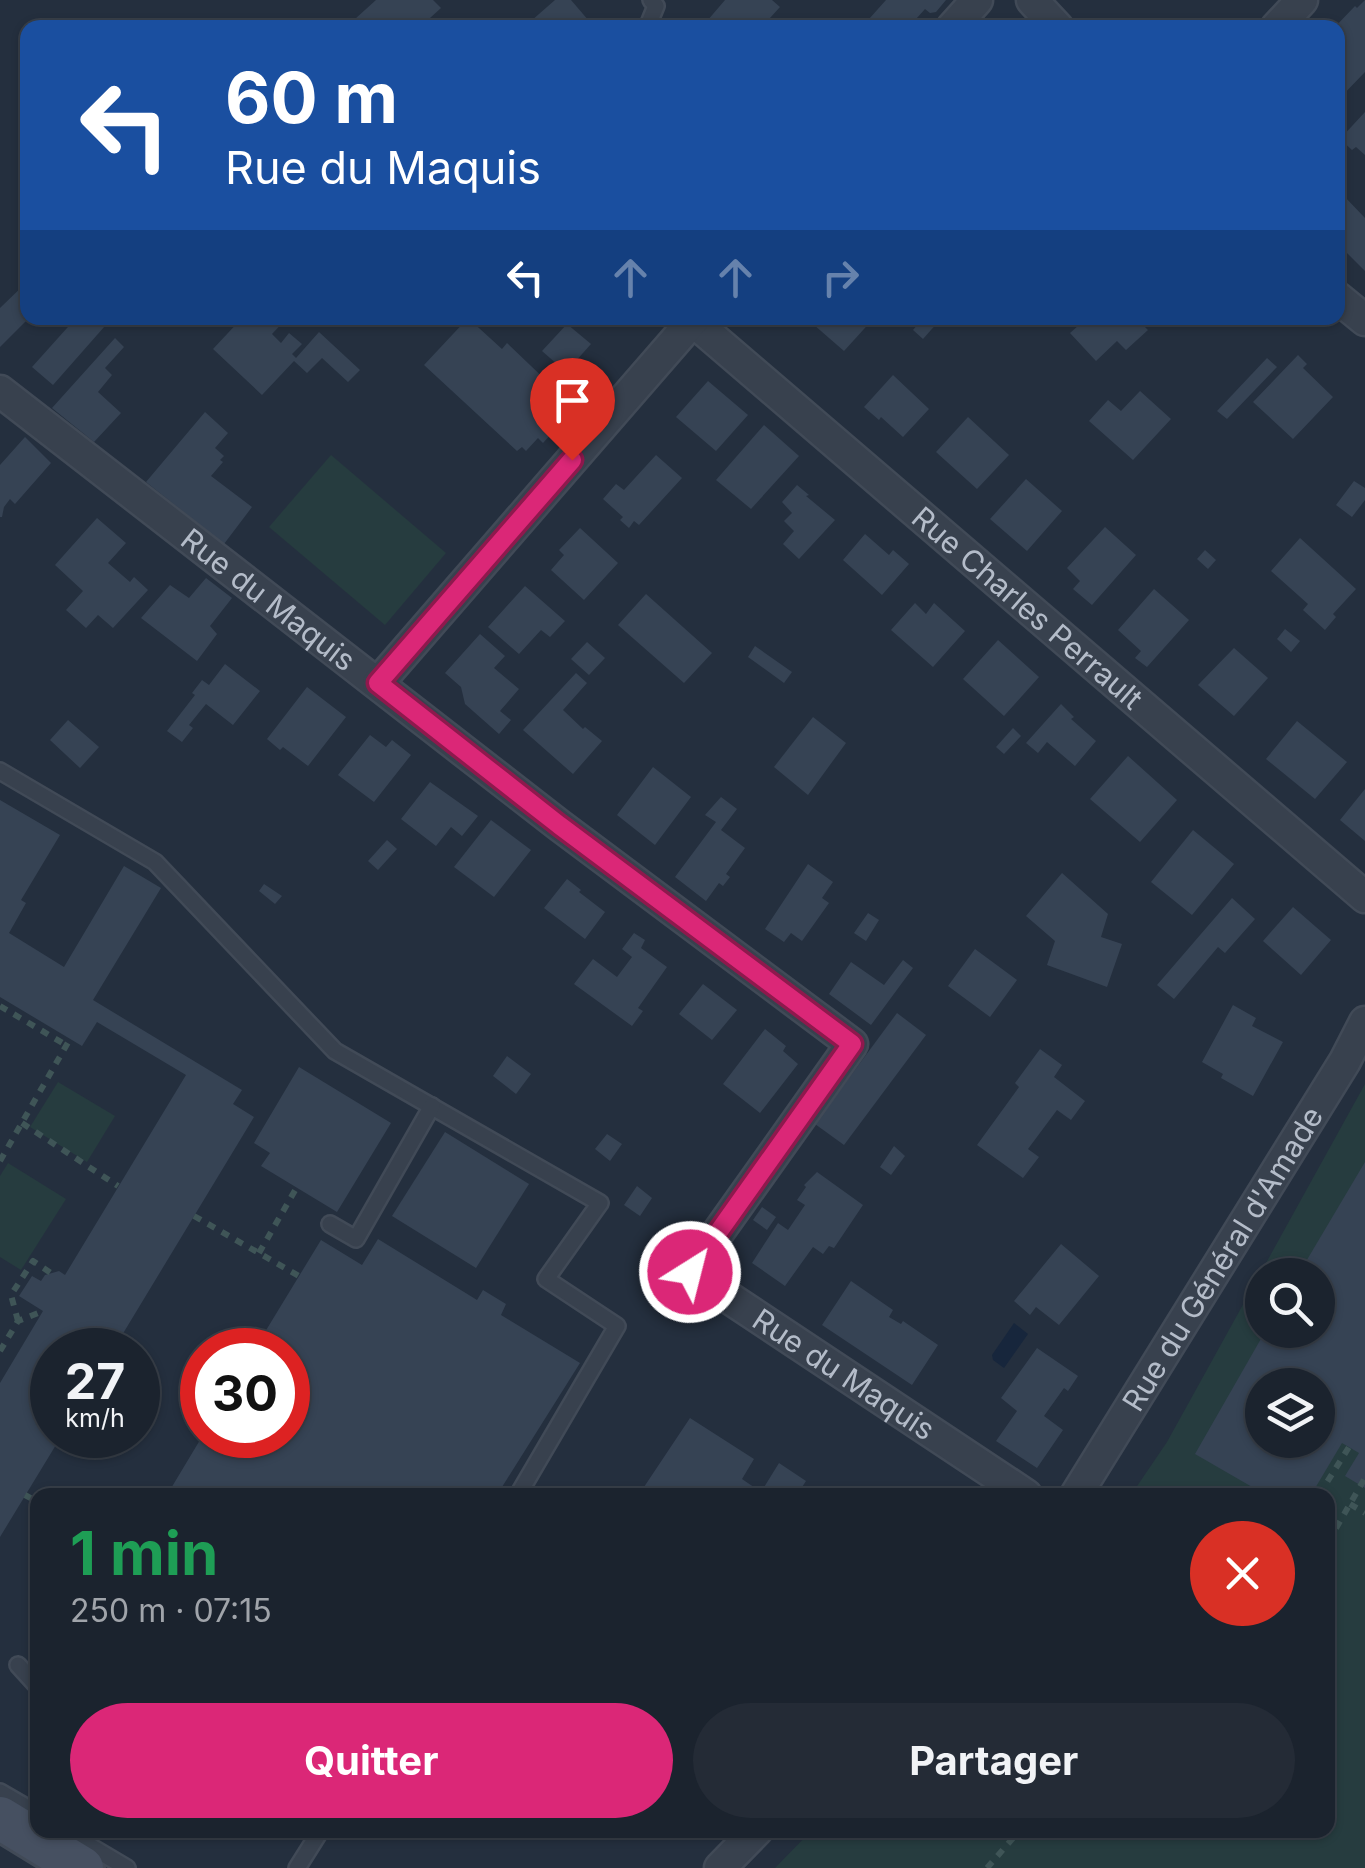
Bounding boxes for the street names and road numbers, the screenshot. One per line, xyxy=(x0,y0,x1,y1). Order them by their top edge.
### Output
street label: Rue Charles Perrault xyxy=(905,499,1150,717)
street label: Rue du Maquis xyxy=(174,521,363,678)
street label: Rue du Général d'Amade xyxy=(1115,1100,1330,1417)
street label: Rue du Maquis xyxy=(746,1301,942,1447)

